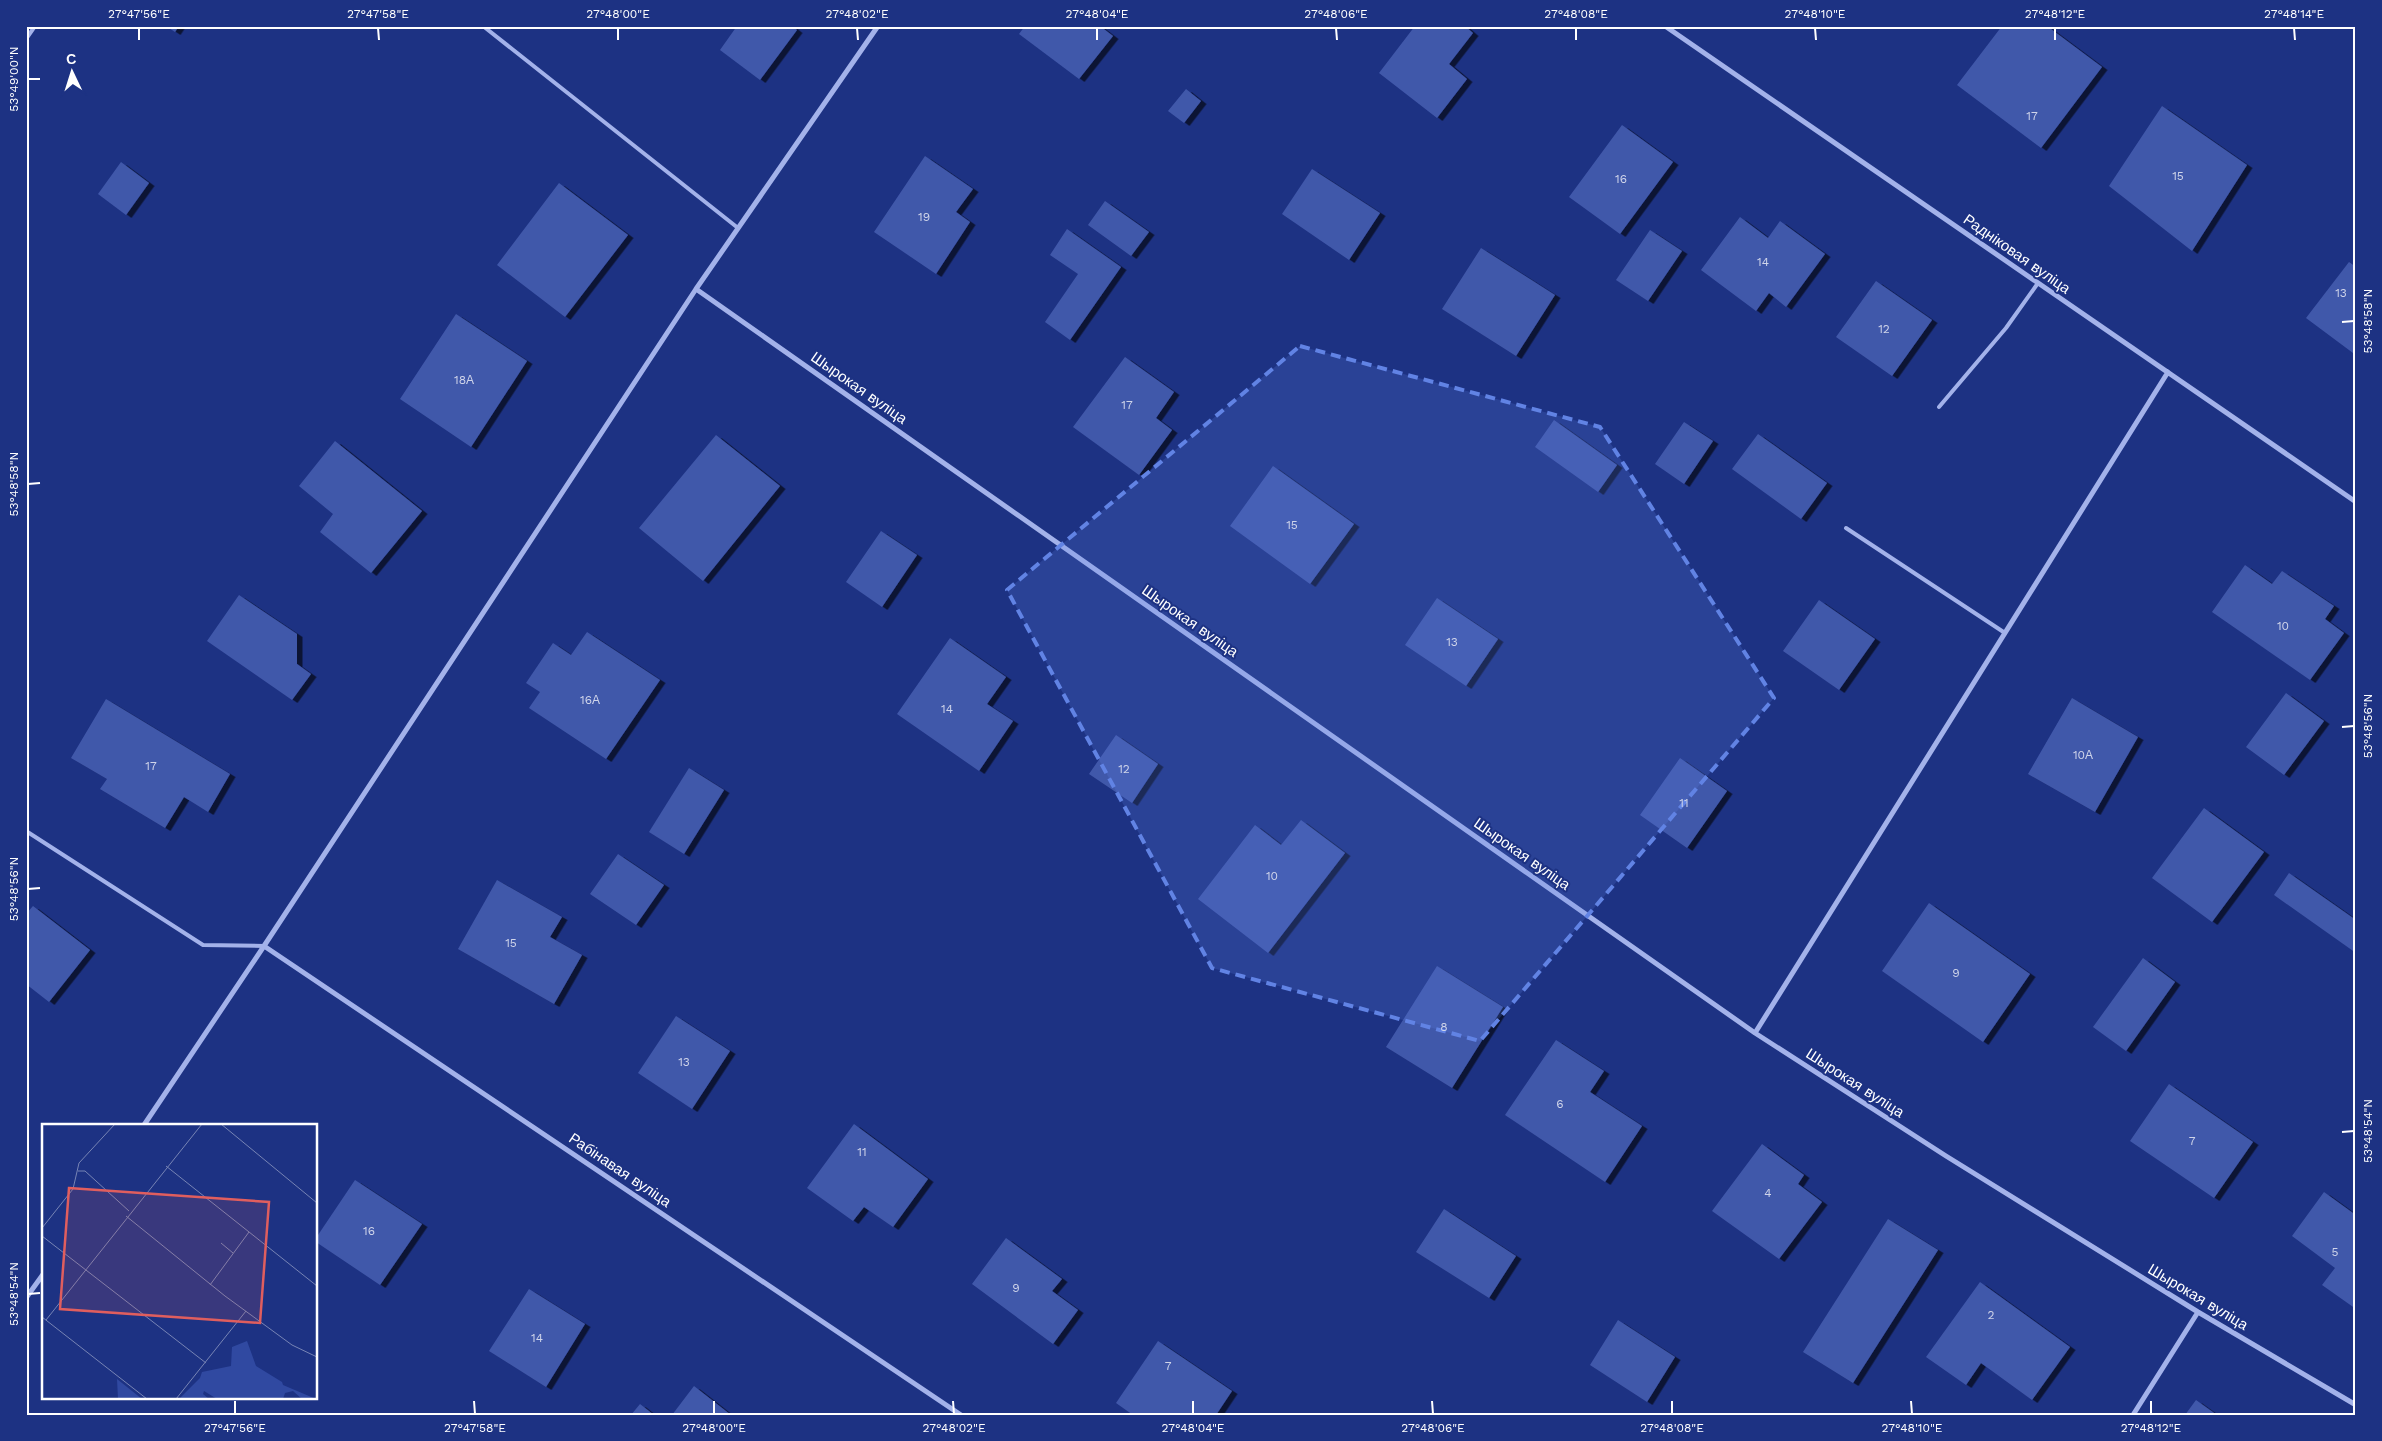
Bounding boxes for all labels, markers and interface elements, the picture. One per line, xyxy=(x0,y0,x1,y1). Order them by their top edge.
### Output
text: 27°47'56"E xyxy=(108,7,170,21)
text: 27°47'58"E xyxy=(347,7,409,21)
text: 27°48'00"E xyxy=(586,7,650,21)
text: 27°48'02"E xyxy=(825,7,889,21)
text: 27°48'04"E xyxy=(1066,7,1129,21)
text: 27°48'06"E xyxy=(1304,7,1368,21)
text: 27°48'08"E xyxy=(1544,7,1608,21)
text: 27°48'10"E xyxy=(1785,7,1846,21)
text: 27°48'12"E xyxy=(2025,7,2086,21)
text: 27°48'14"E xyxy=(2264,7,2324,21)
text: 53°49'00"N xyxy=(7,46,21,112)
north arrow xyxy=(48,48,98,98)
text: С xyxy=(65,51,77,67)
house number: 17 xyxy=(2026,109,2038,123)
house number: 15 xyxy=(2172,169,2184,183)
house number: 16 xyxy=(1615,172,1627,186)
house number: 19 xyxy=(918,210,930,224)
street label: Радніковая вуліца xyxy=(1960,210,2075,298)
house number: 14 xyxy=(1757,255,1769,269)
house number: 13 xyxy=(2335,286,2347,300)
text: 53°48'58"N xyxy=(2361,289,2375,353)
house number: 12 xyxy=(1878,322,1890,336)
street label: Шырокая вуліца xyxy=(807,348,911,428)
house number: 18А xyxy=(454,373,474,387)
house number: 17 xyxy=(1121,398,1133,412)
text: 53°48'58"N xyxy=(7,452,21,516)
house number: 15 xyxy=(1286,518,1298,532)
street label: Шырокая вуліца xyxy=(1138,581,1242,661)
house number: 10 xyxy=(2277,619,2289,633)
house number: 13 xyxy=(1446,635,1458,649)
house number: 16А xyxy=(580,693,600,707)
text: 53°48'56"N xyxy=(2361,694,2375,758)
house number: 14 xyxy=(941,702,953,716)
house number: 10А xyxy=(2073,748,2093,762)
house number: 17 xyxy=(145,759,157,773)
house number: 12 xyxy=(1118,762,1130,776)
house number: 11 xyxy=(1679,796,1689,810)
street label: Шырокая вуліца xyxy=(1470,814,1574,894)
text: 53°48'56"N xyxy=(7,857,21,921)
house number: 10 xyxy=(1266,869,1278,883)
house number: 15 xyxy=(505,936,517,950)
house number: 9 xyxy=(1952,966,1960,980)
house number: 8 xyxy=(1440,1020,1448,1034)
street label: Шырокая вуліца xyxy=(1802,1045,1908,1122)
house number: 13 xyxy=(678,1055,690,1069)
house number: 6 xyxy=(1556,1097,1564,1111)
text: 53°48'54"N xyxy=(2361,1099,2375,1163)
inset map xyxy=(42,1124,318,1398)
street label: Рабінавая вуліца xyxy=(565,1129,675,1211)
house number: 7 xyxy=(2189,1134,2196,1148)
house number: 11 xyxy=(857,1145,867,1159)
house number: 4 xyxy=(1764,1186,1772,1200)
house number: 16 xyxy=(363,1224,375,1238)
house number: 5 xyxy=(2332,1245,2339,1259)
street label: Шырокая вуліца xyxy=(2145,1260,2252,1334)
text: 53°48'54"N xyxy=(7,1262,21,1326)
house number: 9 xyxy=(1012,1281,1020,1295)
house number: 2 xyxy=(1988,1308,1995,1322)
house number: 14 xyxy=(531,1331,543,1345)
house number: 7 xyxy=(1165,1359,1172,1373)
text: 27°47'56"E xyxy=(204,1421,266,1435)
text: 27°47'58"E xyxy=(444,1421,506,1435)
text: 27°48'00"E xyxy=(682,1421,746,1435)
text: 27°48'02"E xyxy=(922,1421,986,1435)
text: 27°48'04"E xyxy=(1162,1421,1225,1435)
text: 27°48'06"E xyxy=(1401,1421,1465,1435)
text: 27°48'08"E xyxy=(1640,1421,1704,1435)
text: 27°48'10"E xyxy=(1882,1421,1943,1435)
text: 27°48'12"E xyxy=(2121,1421,2182,1435)

